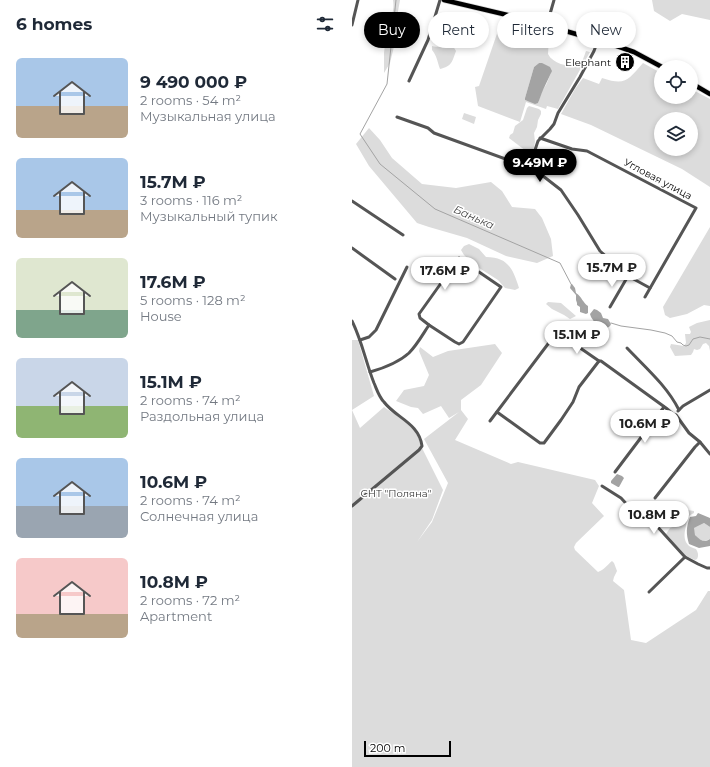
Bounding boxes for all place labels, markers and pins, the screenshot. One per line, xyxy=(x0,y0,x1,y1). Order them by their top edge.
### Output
building icon: Elephant xyxy=(614,51,636,73)
place label: Elephant xyxy=(565,56,611,69)
pin: 9.49M ₽ xyxy=(503,149,577,183)
pin: 15.7M ₽ xyxy=(575,254,649,288)
pin: 17.6M ₽ xyxy=(408,257,482,291)
pin: 15.1M ₽ xyxy=(540,321,614,355)
pin: 10.6M ₽ xyxy=(608,410,682,444)
pin: 10.8M ₽ xyxy=(617,501,691,535)

